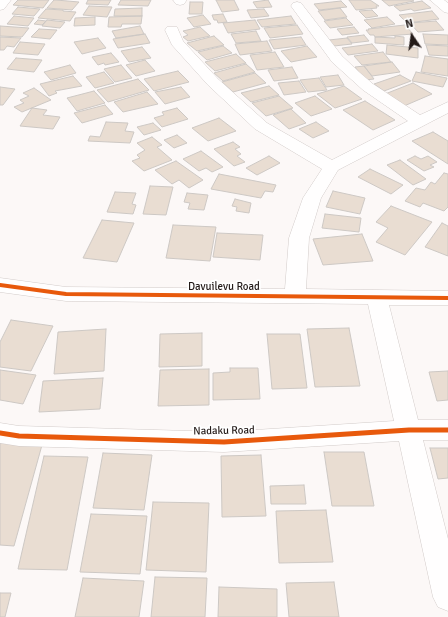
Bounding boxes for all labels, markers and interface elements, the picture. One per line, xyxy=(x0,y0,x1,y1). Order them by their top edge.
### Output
north arrow xyxy=(392,16,432,56)
text: N xyxy=(404,17,414,31)
street label: Davuilevu Road xyxy=(188,280,260,294)
street label: Nadaku Road xyxy=(193,424,255,438)

